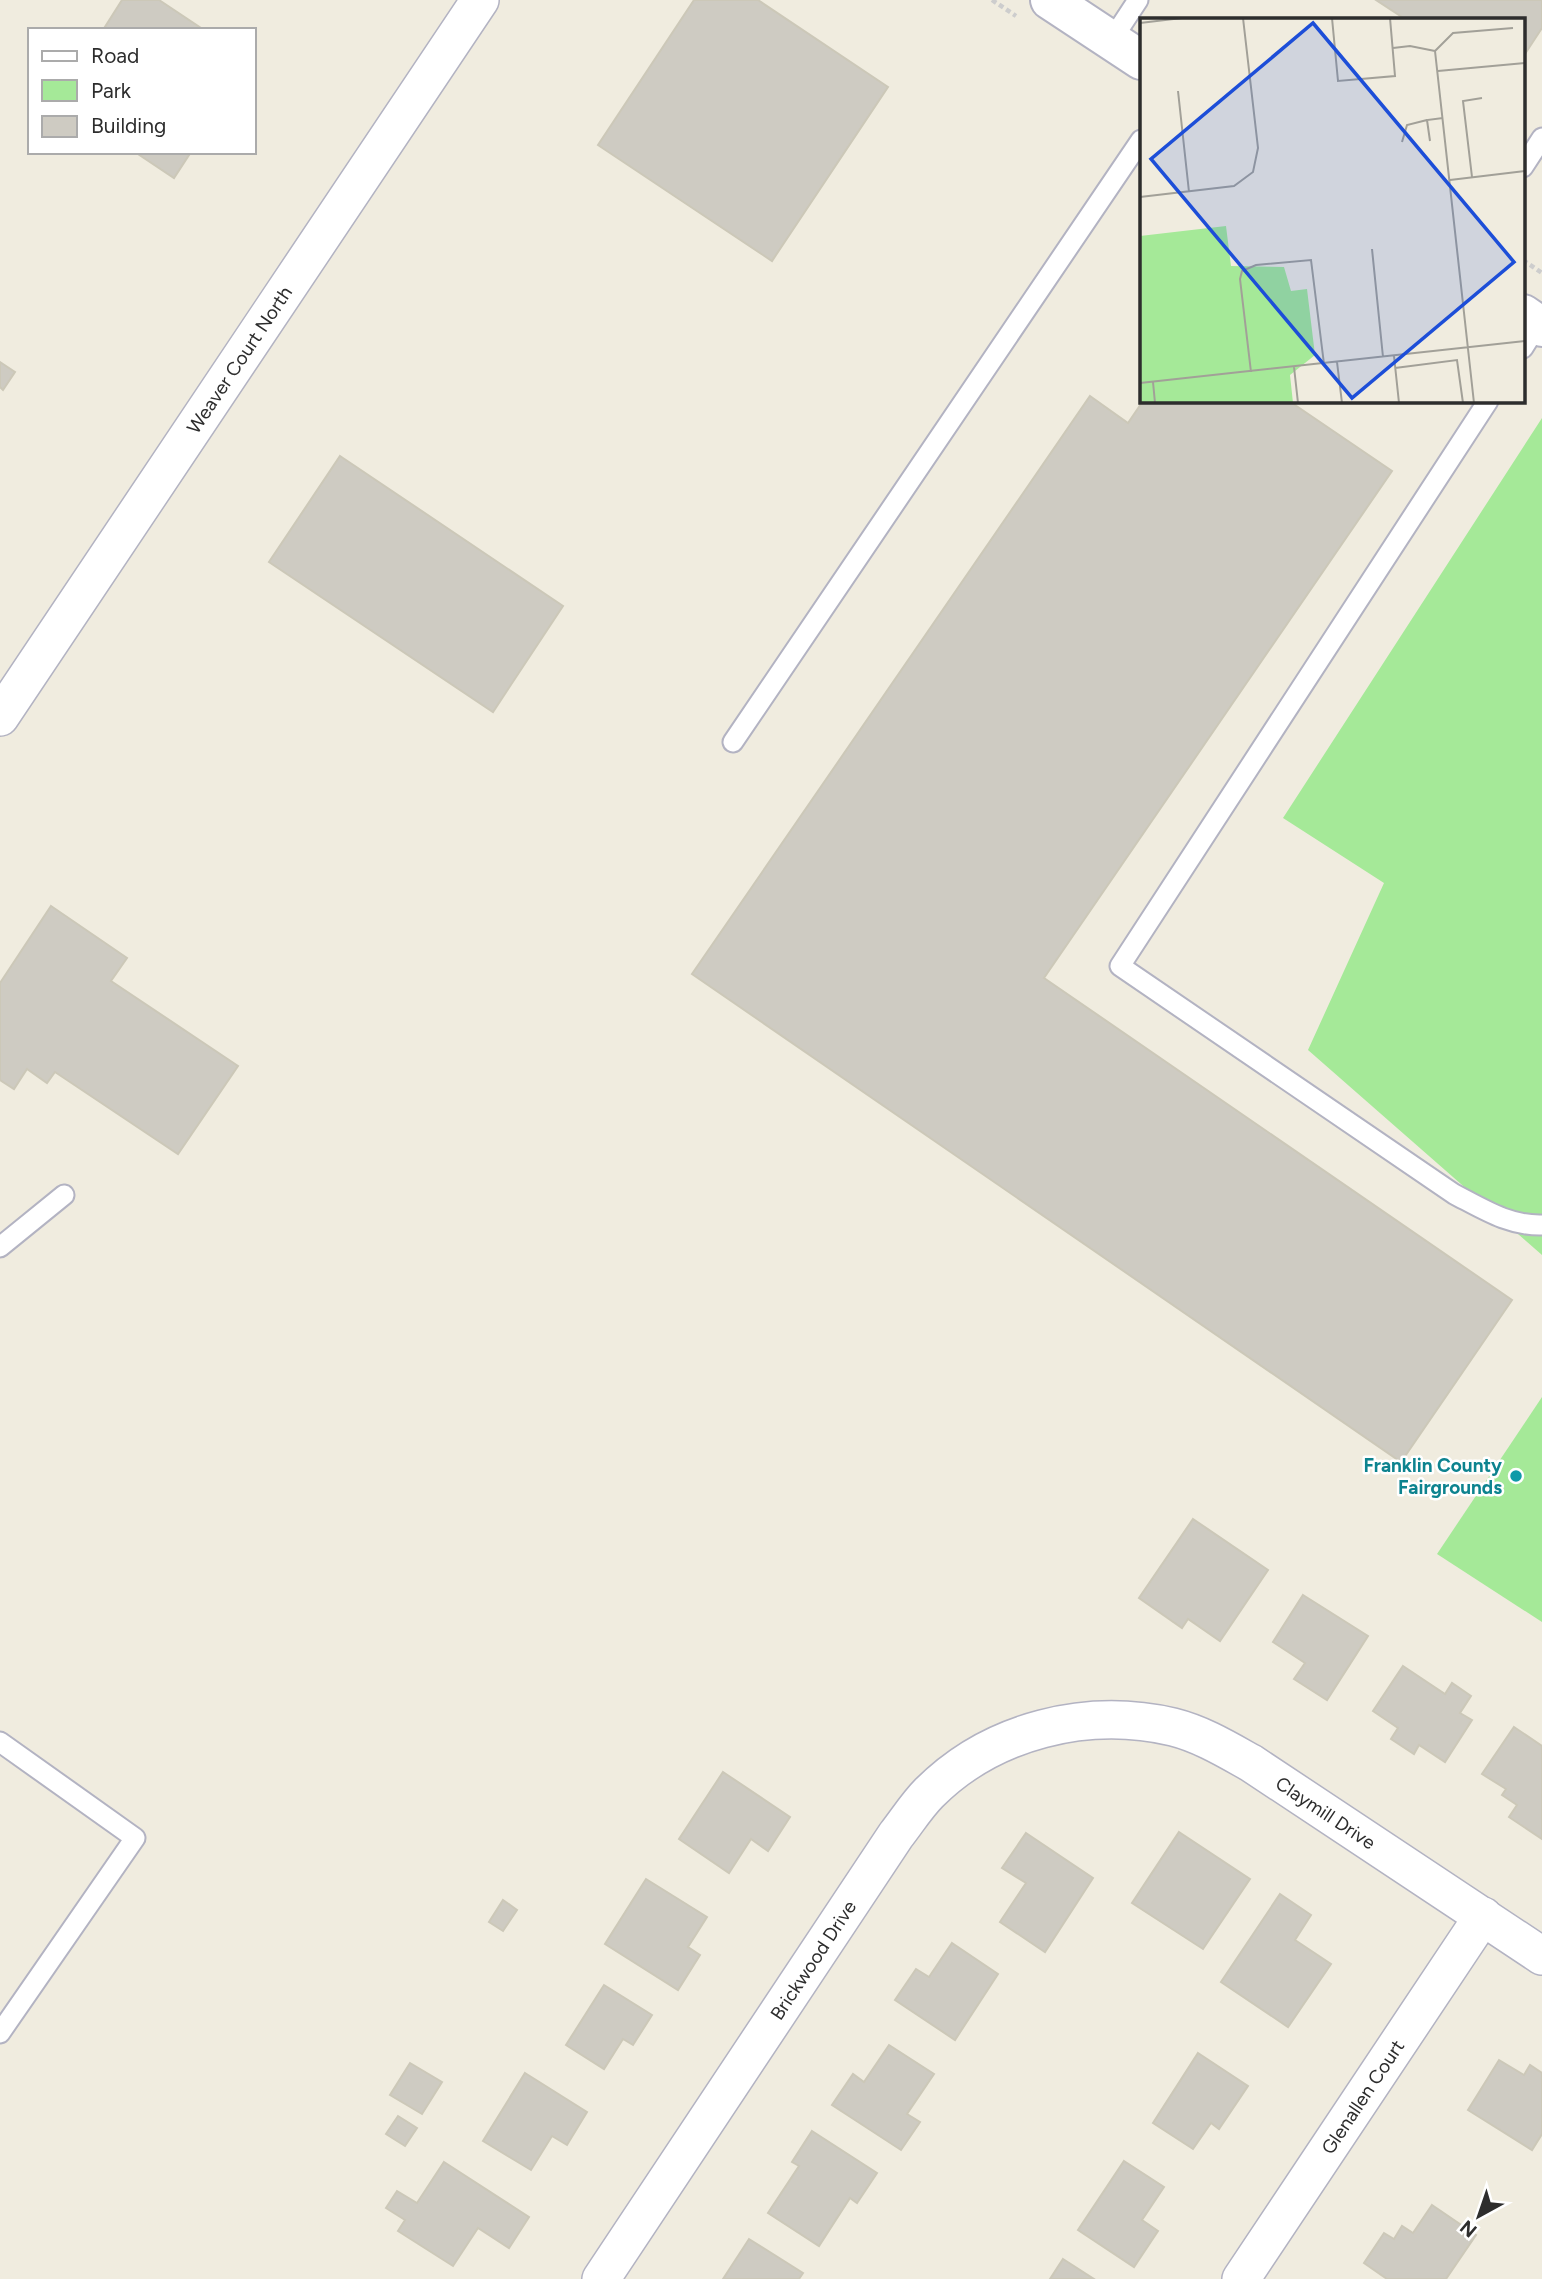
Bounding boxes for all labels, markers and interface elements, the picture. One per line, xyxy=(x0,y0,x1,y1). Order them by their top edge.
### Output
inset map xyxy=(1140,18,1524,402)
legend xyxy=(28,28,256,154)
text: Road xyxy=(91,43,139,68)
text: Park xyxy=(91,78,132,103)
text: Building xyxy=(91,113,166,138)
street label: Weaver Court North xyxy=(182,282,297,438)
place label: Franklin County Fairgrounds xyxy=(1363,1454,1502,1499)
marker: Franklin County Fairgrounds xyxy=(1508,1468,1524,1484)
street label: Claymill Drive xyxy=(1271,1772,1380,1854)
street label: Brickwood Drive xyxy=(765,1896,861,2024)
street label: Glenallen Court xyxy=(1317,2036,1409,2159)
north arrow xyxy=(1444,2181,1514,2251)
text: N xyxy=(1455,2215,1481,2242)

